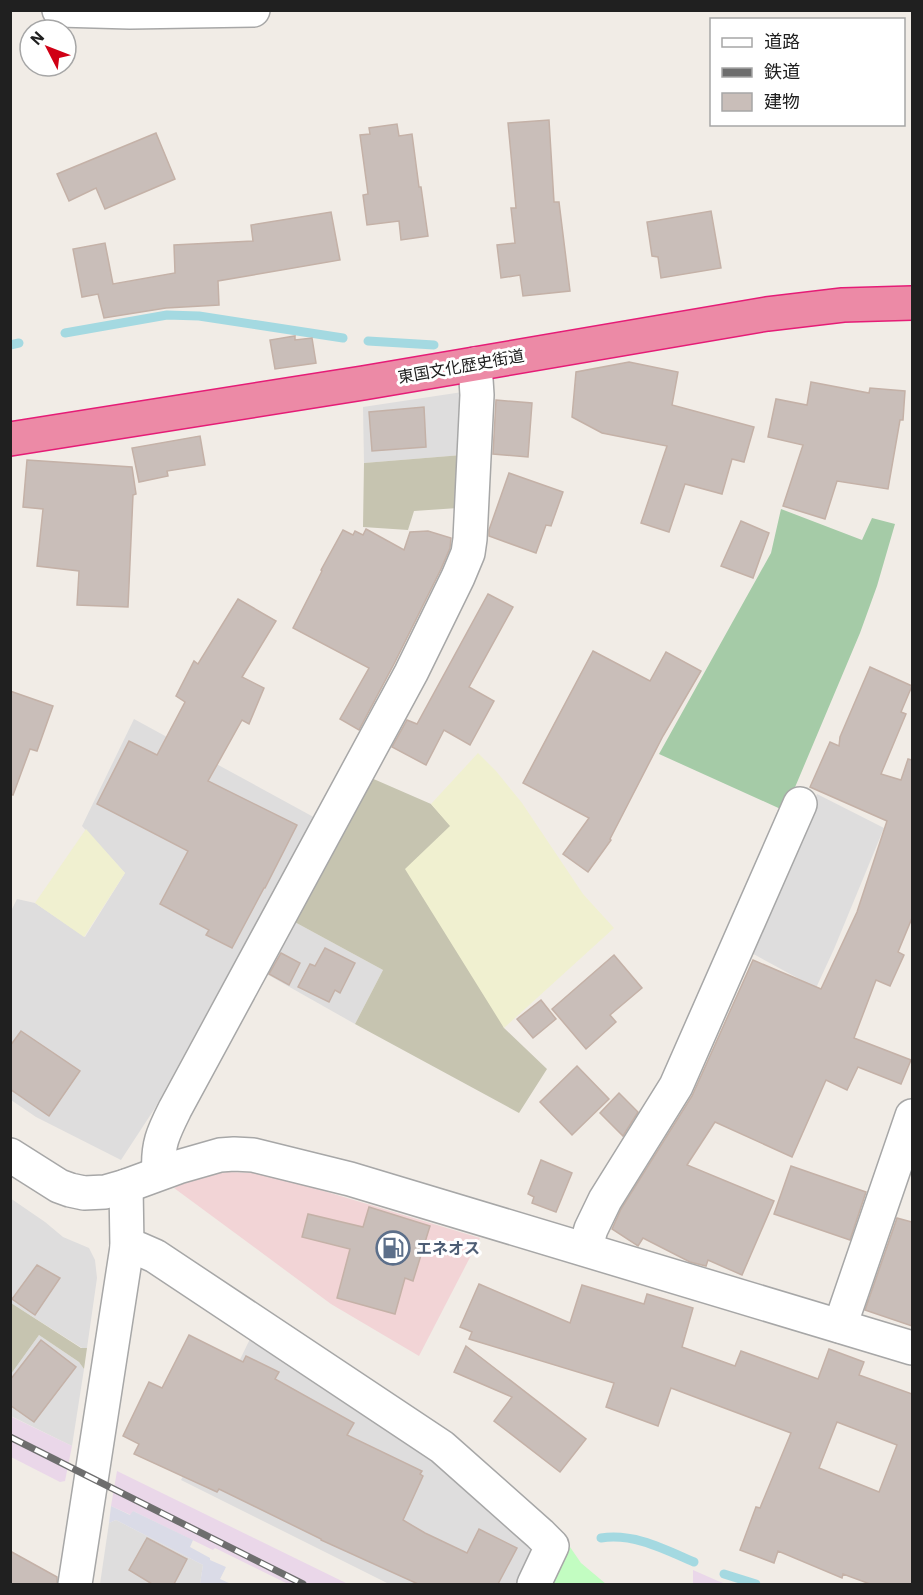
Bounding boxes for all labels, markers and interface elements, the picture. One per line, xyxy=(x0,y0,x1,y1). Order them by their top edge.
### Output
north arrow xyxy=(18,18,78,78)
legend xyxy=(710,18,905,126)
text: N xyxy=(26,27,48,49)
text: 道路 xyxy=(764,30,800,53)
text: 鉄道 xyxy=(764,60,800,83)
text: 建物 xyxy=(764,90,800,113)
street label: 東国文化歴史街道 xyxy=(396,345,526,387)
fuel station icon: エネオス xyxy=(375,1230,411,1266)
place label: エネオス xyxy=(416,1238,480,1258)

